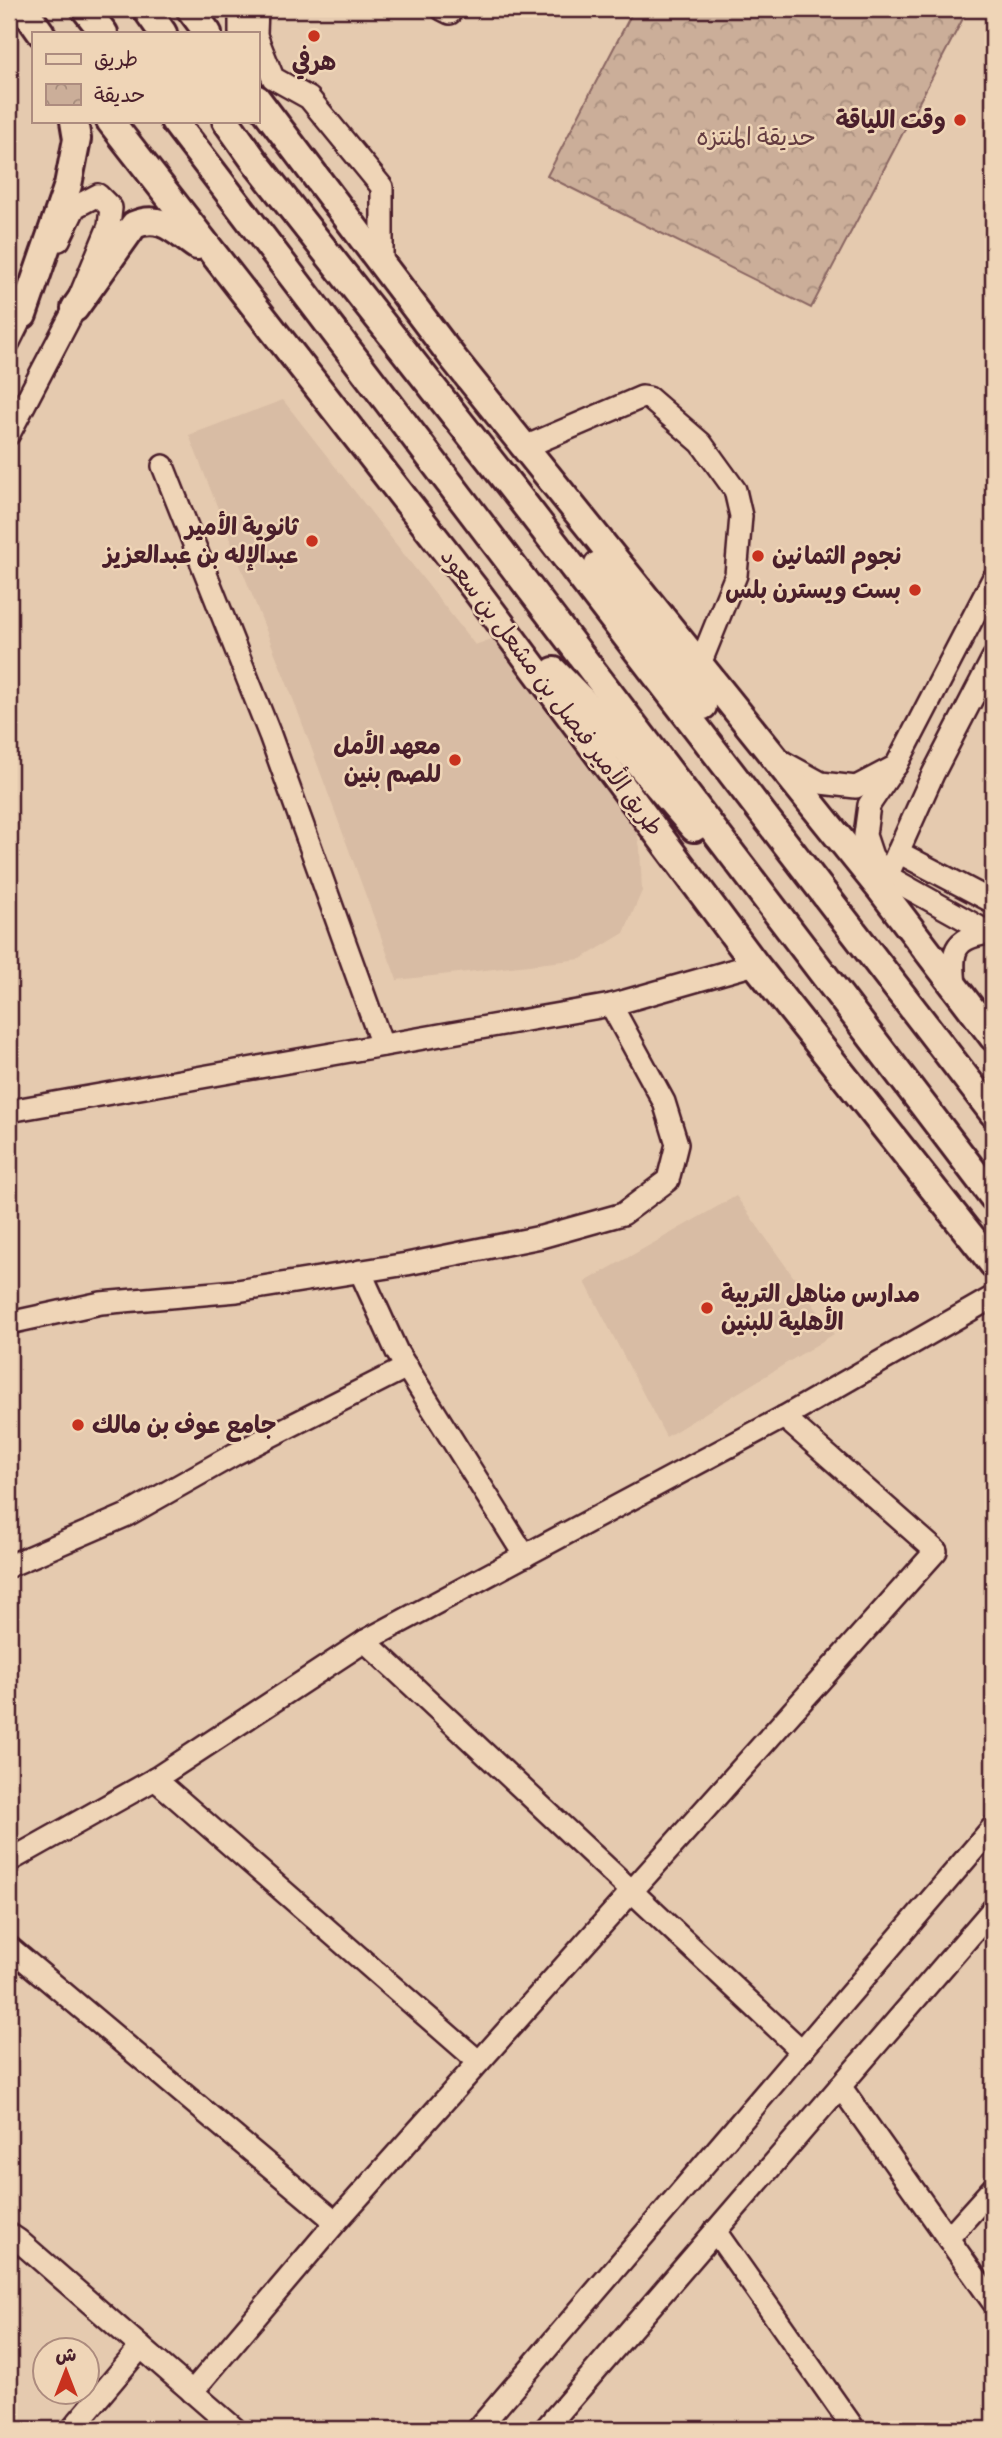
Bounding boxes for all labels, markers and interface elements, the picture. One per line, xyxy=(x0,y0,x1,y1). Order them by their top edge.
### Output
marker: هرفي xyxy=(306,28,322,44)
legend xyxy=(32,32,259,122)
place label: هرفي xyxy=(292,45,336,80)
text: طريق xyxy=(94,46,138,73)
text: حديقة xyxy=(94,82,145,109)
place label: وقت اللياقة xyxy=(836,106,946,135)
marker: وقت اللياقة xyxy=(952,112,968,128)
park label: حديقة المنتزه xyxy=(696,123,816,152)
place label: ثانوية الأمير عبدالإله بن عبدالعزيز xyxy=(102,510,300,571)
marker: ثانوية الأمير عبدالإله بن عبدالعزيز xyxy=(304,533,320,549)
street label: طريق الأمير فيصل بن مشعل بن سعود xyxy=(433,541,672,843)
place label: نجوم الثمانين xyxy=(772,542,901,574)
marker: نجوم الثمانين xyxy=(750,548,766,564)
place label: بست ويسترن بلس xyxy=(725,576,901,605)
marker: بست ويسترن بلس xyxy=(907,582,923,598)
place label: معهد الأمل للصم بنين xyxy=(333,729,441,792)
marker: معهد الأمل للصم بنين xyxy=(447,752,463,768)
place label: مدارس مناهل التربية الأهلية للبنين xyxy=(721,1280,920,1337)
marker: مدارس مناهل التربية الأهلية للبنين xyxy=(699,1300,715,1316)
place label: جامع عوف بن مالك xyxy=(92,1411,277,1442)
marker: جامع عوف بن مالك xyxy=(70,1417,86,1433)
north arrow xyxy=(32,2336,102,2406)
text: ش xyxy=(56,2343,77,2367)

